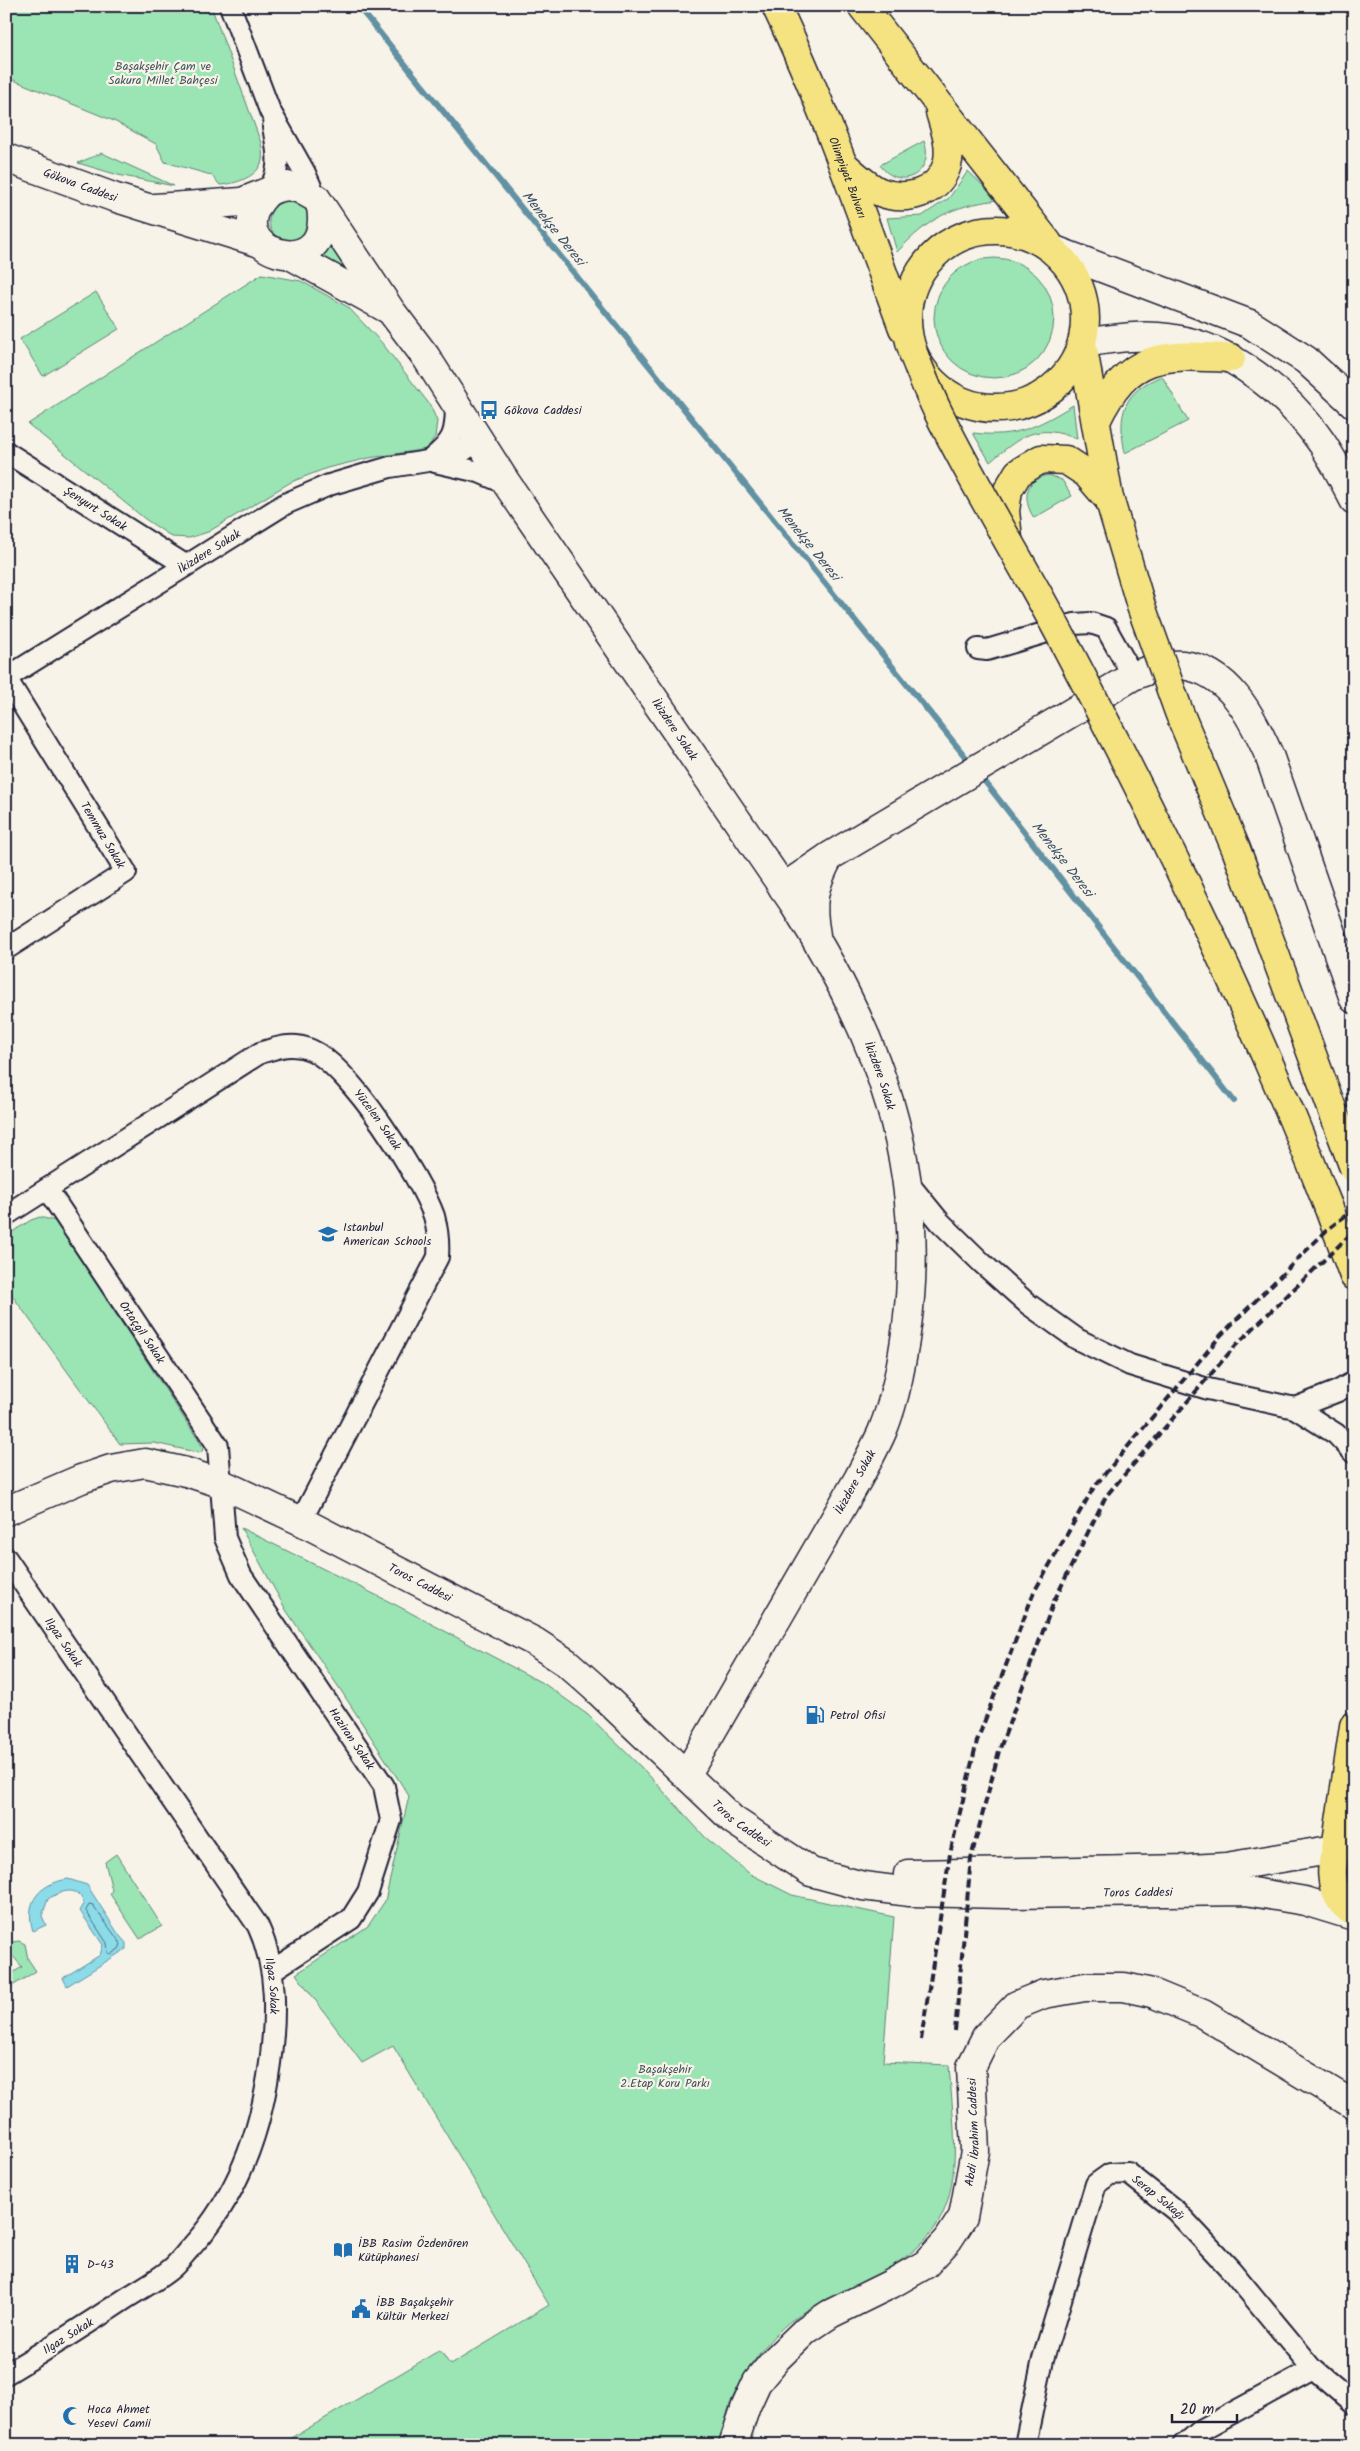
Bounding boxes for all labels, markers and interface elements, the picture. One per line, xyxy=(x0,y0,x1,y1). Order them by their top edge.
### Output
park label: Başakşehir Çam ve Sakura Millet Bahçesi xyxy=(108,57,219,90)
street label: Olimpiyat Bulvarı xyxy=(823,134,871,221)
street label: Gökova Caddesi xyxy=(40,163,121,208)
water label: Menekşe Deresi xyxy=(516,186,592,273)
bus stop icon: Gökova Caddesi xyxy=(478,399,500,421)
place label: Gökova Caddesi xyxy=(504,401,583,420)
street label: Şenyurt Sokak xyxy=(60,482,131,536)
water label: Menekşe Deresi xyxy=(771,501,847,588)
street label: İkizdere Sokak xyxy=(174,525,245,579)
street label: İkizdere Sokak xyxy=(646,694,703,765)
street label: Temmuz Sokak xyxy=(75,798,130,873)
water label: Menekşe Deresi xyxy=(1025,817,1101,904)
street label: İkizdere Sokak xyxy=(859,1038,900,1113)
street label: Yücelen Sokak xyxy=(349,1085,406,1155)
place label: Istanbul American Schools xyxy=(343,1218,431,1251)
school or university icon: Istanbul American Schools xyxy=(317,1223,339,1245)
street label: Ortaçgil Sokak xyxy=(114,1297,170,1368)
street label: İkizdere Sokak xyxy=(830,1446,881,1518)
street label: Toros Caddesi xyxy=(385,1559,456,1608)
street label: Ilgaz Sokak xyxy=(39,1614,87,1672)
street label: Haziran Sokak xyxy=(324,1704,380,1774)
fuel station icon: Petrol Ofisi xyxy=(804,1704,826,1726)
place label: Petrol Ofisi xyxy=(830,1706,887,1725)
street label: Toros Caddesi xyxy=(707,1796,775,1853)
street label: Toros Caddesi xyxy=(1103,1883,1174,1903)
street label: Ilgaz Sokak xyxy=(259,1956,283,2015)
park label: Başakşehir 2.Etap Koru Parkı xyxy=(620,2060,710,2093)
street label: Abdi İbrahim Caddesi xyxy=(960,2076,985,2188)
street label: Serap Sokağı xyxy=(1127,2170,1189,2225)
place label: İBB Rasim Özdenören Kütüphanesi xyxy=(358,2234,468,2267)
library icon: İBB Rasim Özdenören Kütüphanesi xyxy=(332,2239,354,2261)
building icon: D-43 xyxy=(61,2253,83,2275)
place label: D-43 xyxy=(87,2255,114,2274)
place label: İBB Başakşehir Kültür Merkezi xyxy=(376,2293,454,2326)
public building icon: İBB Başakşehir Kültür Merkezi xyxy=(350,2298,372,2320)
street label: Ilgaz Sokak xyxy=(39,2313,98,2360)
scale bar xyxy=(1172,2391,1238,2423)
text: 20 m xyxy=(1180,2398,1214,2422)
place label: Hoca Ahmet Yesevi Camii xyxy=(87,2400,152,2433)
mosque icon: Hoca Ahmet Yesevi Camii xyxy=(61,2405,83,2427)

